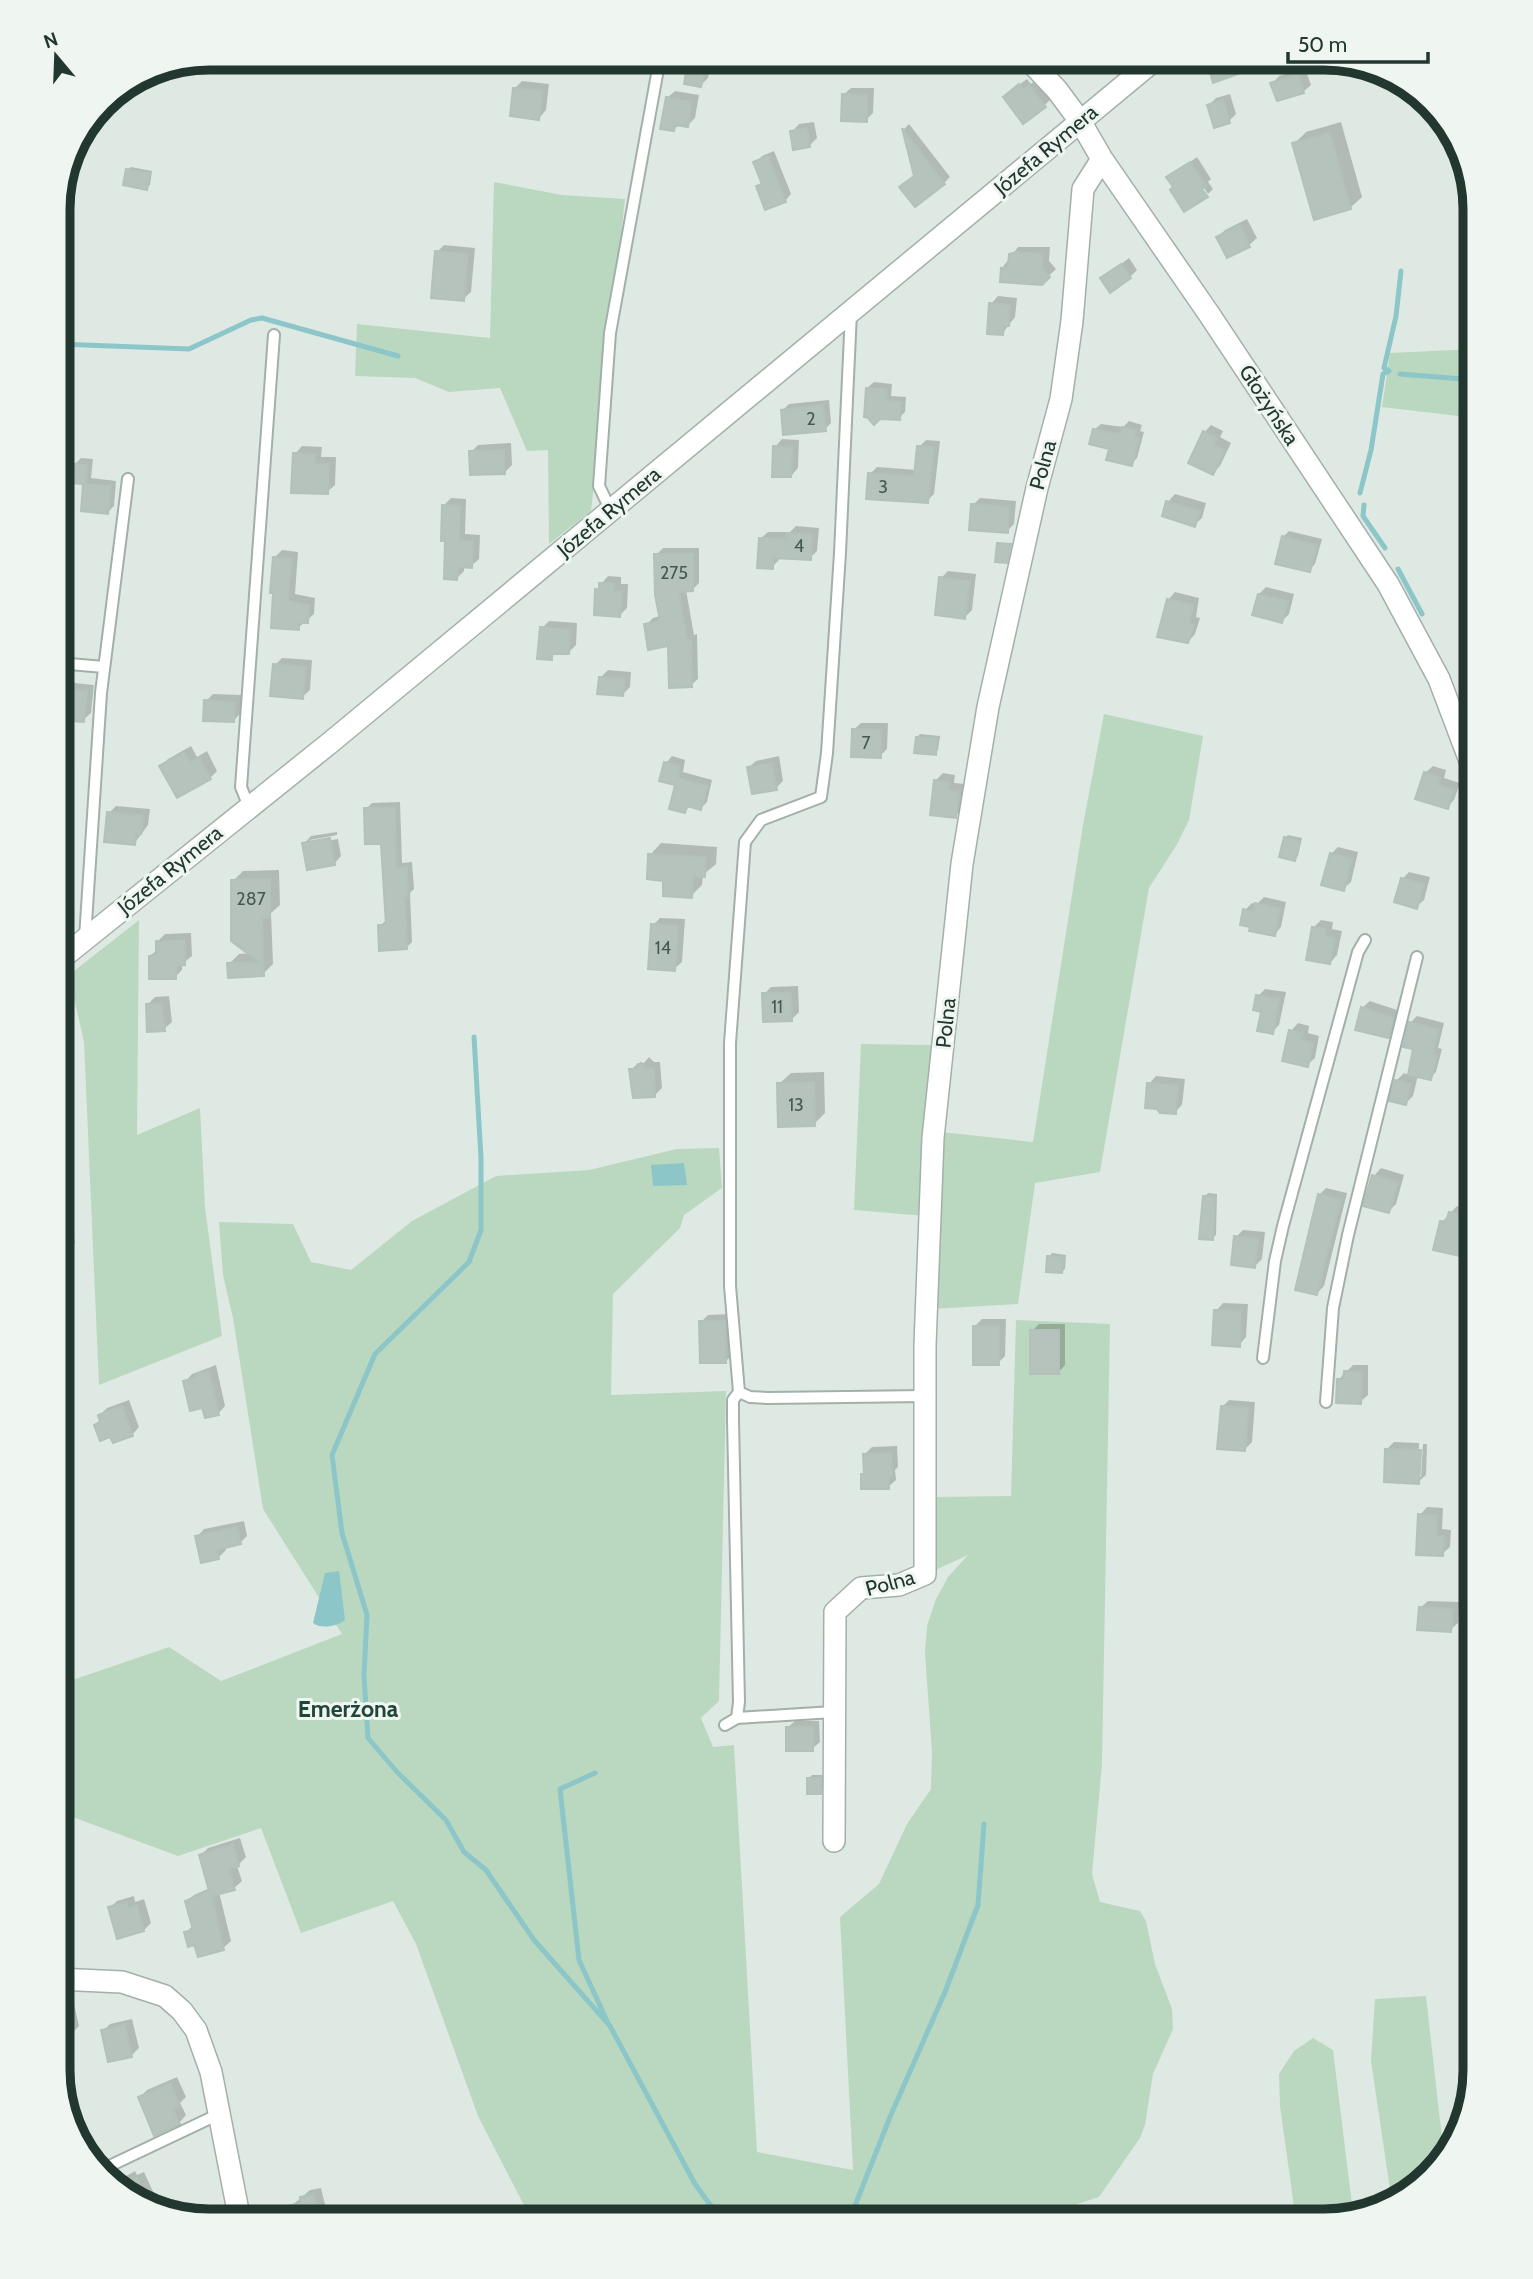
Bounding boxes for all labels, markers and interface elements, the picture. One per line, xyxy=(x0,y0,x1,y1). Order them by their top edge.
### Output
north arrow xyxy=(21,21,91,91)
scale bar xyxy=(1288,21,1428,65)
text: N xyxy=(41,27,61,53)
text: 50 m xyxy=(1298,32,1347,57)
street label: Józefa Rymera xyxy=(988,99,1102,201)
street label: Głożyńska xyxy=(1234,360,1305,450)
house number: 2 xyxy=(806,408,816,430)
street label: Polna xyxy=(1024,437,1061,492)
street label: Józefa Rymera xyxy=(551,461,665,563)
house number: 3 xyxy=(878,476,888,498)
house number: 4 xyxy=(794,535,804,557)
house number: 275 xyxy=(660,562,688,584)
house number: 7 xyxy=(861,732,871,754)
street label: Józefa Rymera xyxy=(112,820,227,920)
house number: 287 xyxy=(236,888,266,910)
house number: 14 xyxy=(655,937,671,959)
house number: 11 xyxy=(771,996,783,1018)
street label: Polna xyxy=(930,997,961,1049)
house number: 13 xyxy=(788,1094,804,1116)
street label: Polna xyxy=(862,1564,917,1601)
district label: Emerżona xyxy=(298,1695,399,1723)

